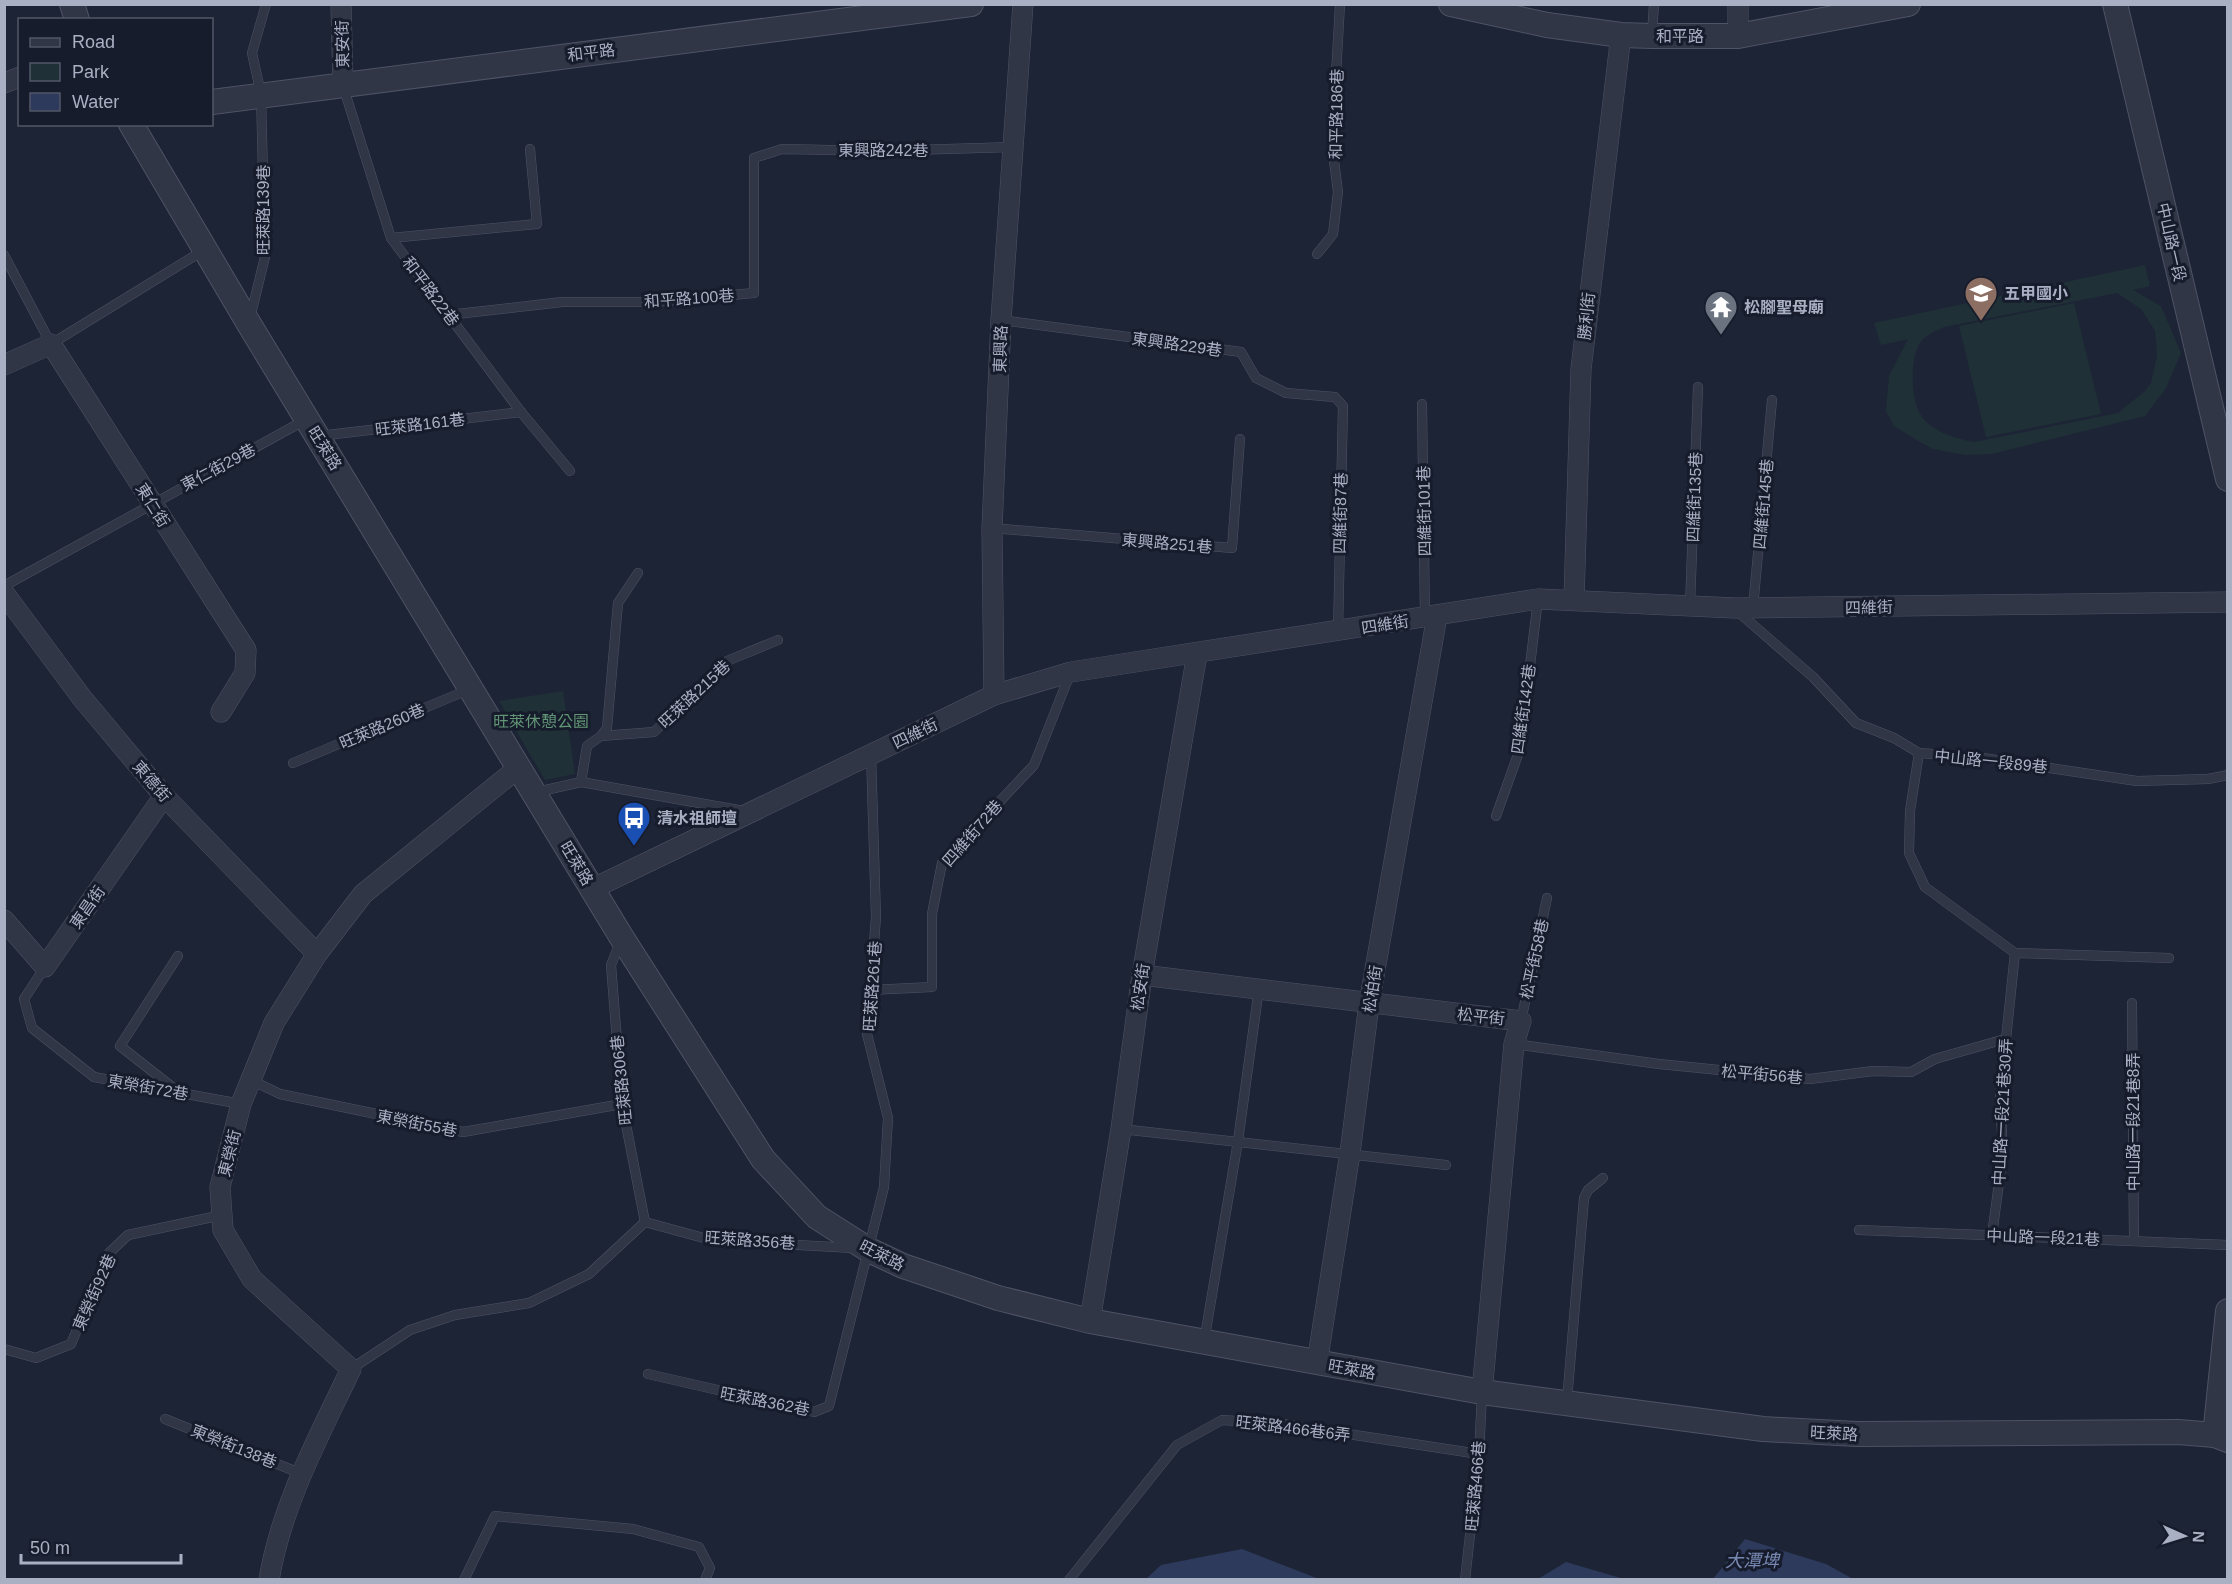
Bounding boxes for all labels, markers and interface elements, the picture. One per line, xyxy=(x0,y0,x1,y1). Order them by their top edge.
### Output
legend xyxy=(18,18,213,126)
street label: 東安街 xyxy=(334,20,351,68)
street label: 和平路 xyxy=(1656,28,1704,45)
text: Road xyxy=(72,32,115,52)
street label: 和平路 xyxy=(566,41,616,64)
text: Park xyxy=(72,62,110,82)
street label: 和平路186巷 xyxy=(1327,69,1346,160)
text: Water xyxy=(72,92,119,112)
street label: 東興路242巷 xyxy=(838,142,928,159)
street label: 旺萊路139巷 xyxy=(255,165,272,255)
street label: 中山路一段 xyxy=(2154,201,2189,283)
street label: 和平路22巷 xyxy=(399,254,462,329)
school or university icon: 五甲國小 xyxy=(1963,275,1999,322)
place label: 五甲國小 xyxy=(2004,285,2068,302)
street label: 和平路100巷 xyxy=(643,287,735,310)
temple icon: 松腳聖母廟 xyxy=(1703,289,1739,336)
street label: 勝利街 xyxy=(1576,291,1597,341)
place label: 松腳聖母廟 xyxy=(1744,299,1824,316)
street label: 東興路 xyxy=(991,325,1010,373)
street label: 東興路229巷 xyxy=(1131,330,1223,359)
street label: 旺萊路161巷 xyxy=(374,411,466,438)
street label: 旺萊路 xyxy=(305,423,345,473)
street label: 東仁街29巷 xyxy=(178,441,258,494)
street label: 四維街135巷 xyxy=(1684,451,1705,543)
street label: 四維街145巷 xyxy=(1751,458,1776,550)
street label: 四維街101巷 xyxy=(1415,465,1434,556)
street label: 四維街87巷 xyxy=(1331,472,1350,554)
street label: 東仁街 xyxy=(133,480,173,530)
street label: 東興路251巷 xyxy=(1121,531,1213,556)
street label: 四維街 xyxy=(1845,599,1893,616)
street label: 四維街 xyxy=(1360,612,1410,637)
street label: 旺萊路215巷 xyxy=(655,657,733,732)
street label: 四維街142巷 xyxy=(1509,663,1538,755)
street label: 旺萊路260巷 xyxy=(337,701,427,752)
park label: 旺萊休憩公園 xyxy=(493,713,589,730)
street label: 四維街 xyxy=(890,715,941,752)
street label: 中山路一段89巷 xyxy=(1933,747,2048,776)
street label: 東德街 xyxy=(129,758,174,805)
street label: 四維街72巷 xyxy=(939,797,1006,870)
bus stop icon: 清水祖師壇 xyxy=(616,800,652,847)
place label: 清水祖師壇 xyxy=(657,809,737,827)
street label: 旺萊路 xyxy=(557,838,596,888)
street label: 東昌街 xyxy=(67,883,108,932)
street label: 松平街58巷 xyxy=(1518,917,1551,1001)
street label: 旺萊路261巷 xyxy=(861,940,884,1032)
street label: 松安街 xyxy=(1129,962,1152,1012)
street label: 松柏街 xyxy=(1360,964,1385,1014)
street label: 松平街 xyxy=(1456,1006,1506,1027)
street label: 旺萊路306巷 xyxy=(608,1034,635,1126)
street label: 中山路一段21巷30弄 xyxy=(1990,1038,2015,1186)
street label: 中山路一段21巷8弄 xyxy=(2125,1053,2142,1191)
street label: 松平街56巷 xyxy=(1720,1062,1803,1087)
street label: 東榮街72巷 xyxy=(106,1072,190,1103)
street label: 東榮街55巷 xyxy=(375,1107,459,1140)
street label: 東榮街 xyxy=(215,1128,244,1178)
street label: 中山路一段21巷 xyxy=(1986,1227,2100,1248)
street label: 旺萊路356巷 xyxy=(704,1229,796,1252)
street label: 旺萊路 xyxy=(857,1237,907,1274)
street label: 東榮街92巷 xyxy=(70,1251,119,1333)
street label: 旺萊路 xyxy=(1327,1357,1377,1382)
street label: 旺萊路362巷 xyxy=(719,1384,811,1418)
street label: 旺萊路466巷6弄 xyxy=(1235,1413,1351,1444)
street label: 東榮街138巷 xyxy=(189,1422,279,1471)
street label: 旺萊路 xyxy=(1810,1424,1858,1443)
street label: 旺萊路466巷 xyxy=(1463,1440,1488,1532)
north arrow xyxy=(2154,1506,2214,1566)
scale bar xyxy=(21,1527,182,1565)
text: N xyxy=(2190,1531,2207,1543)
text: 50 m xyxy=(30,1538,70,1558)
water label: 大潭埤 xyxy=(1725,1551,1781,1571)

